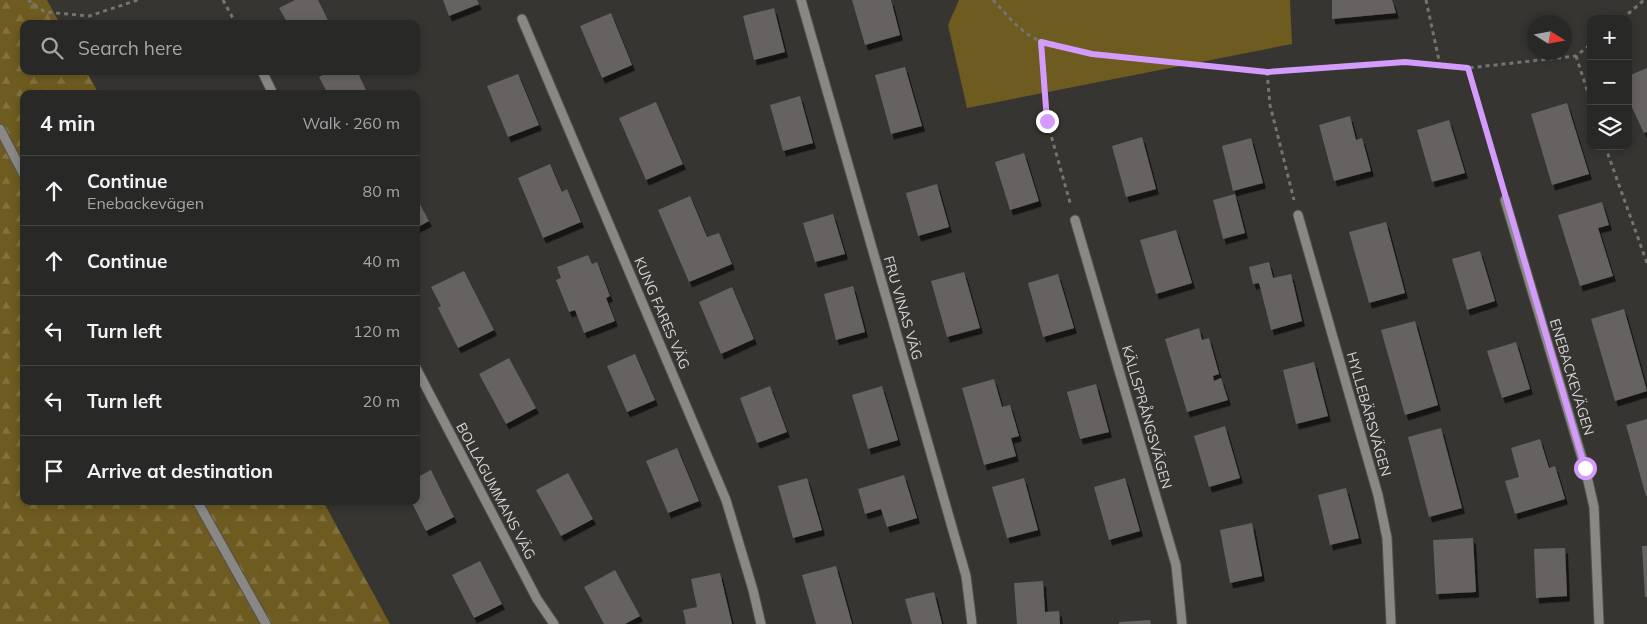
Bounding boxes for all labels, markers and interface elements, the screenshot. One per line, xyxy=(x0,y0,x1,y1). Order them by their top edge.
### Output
north arrow xyxy=(1527,15,1572,60)
map controls xyxy=(1587,15,1632,150)
button: + xyxy=(1587,15,1632,60)
search box xyxy=(20,20,420,75)
icon: search xyxy=(38,34,66,62)
text: Search here xyxy=(78,36,182,60)
button: − xyxy=(1587,60,1632,105)
button: layers xyxy=(1587,105,1632,150)
text: 4 min xyxy=(40,110,95,136)
route end xyxy=(1036,110,1059,133)
text: Walk · 260 m xyxy=(302,113,400,133)
text: Continue xyxy=(87,169,167,193)
icon: ahead xyxy=(40,177,68,205)
text: 80 m xyxy=(363,181,400,201)
text: Enebackevägen xyxy=(87,193,204,213)
icon: ahead xyxy=(40,247,68,275)
text: Continue xyxy=(87,249,167,273)
text: 40 m xyxy=(363,251,400,271)
street label: KUNG FARES VÄG xyxy=(630,254,694,372)
street label: FRU VINAS VÄG xyxy=(880,254,926,362)
street label: ENEBACKEVÄGEN xyxy=(1546,316,1598,438)
icon: left xyxy=(40,317,68,345)
text: Turn left xyxy=(87,319,162,343)
text: 120 m xyxy=(353,321,400,341)
street label: KÄLLSPRÅNGSVÄGEN xyxy=(1118,343,1176,491)
street label: HYLLEBÄRSVÄGEN xyxy=(1343,350,1395,478)
icon: left xyxy=(40,387,68,415)
text: Turn left xyxy=(87,389,162,413)
text: 20 m xyxy=(363,391,400,411)
street label: BOLLAGUMMANS VÄG xyxy=(452,419,540,563)
icon: arrive xyxy=(40,457,68,485)
route start xyxy=(1574,457,1597,480)
text: Arrive at destination xyxy=(87,459,273,483)

